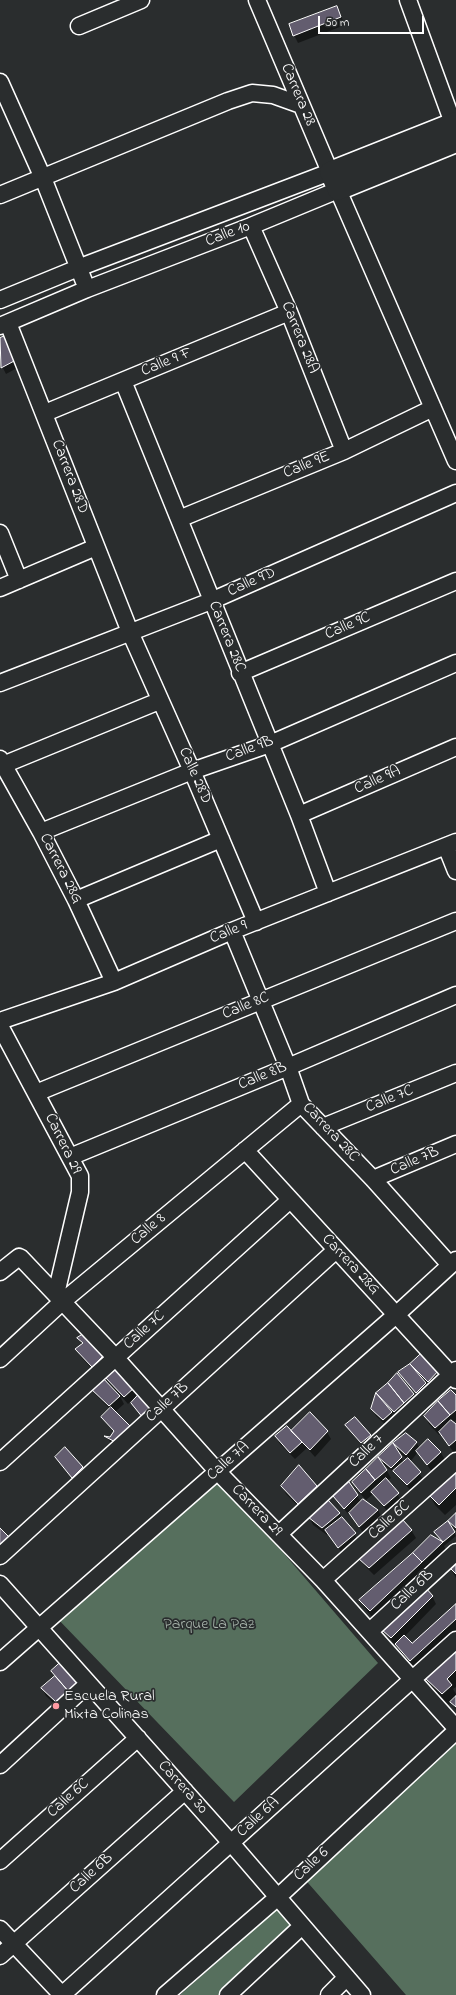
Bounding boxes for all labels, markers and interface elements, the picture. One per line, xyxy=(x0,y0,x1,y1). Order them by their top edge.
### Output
scale bar xyxy=(320,8,426,34)
text: 50 m xyxy=(325,14,349,32)
street label: Carrera 28 xyxy=(275,61,319,129)
street label: Calle 10 xyxy=(203,218,253,252)
street label: Carrera 28A xyxy=(276,299,322,377)
street label: Calle 9 F xyxy=(139,344,195,382)
street label: Carrera 28D xyxy=(46,437,92,517)
street label: Calle 9E xyxy=(281,448,333,484)
street label: Calle 9D xyxy=(225,564,279,602)
street label: Carrera 28C xyxy=(203,599,249,675)
street label: Calle 9C xyxy=(322,609,374,645)
street label: Calle 9B xyxy=(223,733,277,767)
street label: Calle 28D xyxy=(173,745,215,807)
street label: Calle 9A xyxy=(352,762,404,800)
street label: Carrera 28G xyxy=(34,831,86,907)
street label: Calle 9 xyxy=(207,917,251,949)
street label: Calle 8C xyxy=(220,989,272,1025)
street label: Calle 8B xyxy=(236,1059,290,1095)
street label: Calle 7C xyxy=(364,1082,416,1118)
street label: Carrera 28C xyxy=(297,1099,363,1167)
street label: Carrera 29 xyxy=(39,1111,85,1177)
street label: Calle 7B xyxy=(388,1143,442,1181)
street label: Calle 8 xyxy=(128,1210,170,1250)
street label: Carrera 28G xyxy=(317,1231,383,1299)
street label: Calle 7C xyxy=(120,1307,170,1355)
street label: Calle 7B xyxy=(143,1379,193,1427)
street label: Calle 7 xyxy=(346,1431,388,1473)
street label: Calle 7A xyxy=(204,1438,254,1486)
street label: Carrera 29 xyxy=(227,1481,285,1541)
street label: Calle 6C xyxy=(365,1497,415,1545)
street label: Calle 6B xyxy=(388,1566,438,1616)
park label: Parque La Paz xyxy=(163,1615,255,1635)
place label: Escuela Rural Mixta Colinas xyxy=(64,1687,155,1725)
marker: Escuela Rural Mixta Colinas xyxy=(51,1701,61,1711)
street label: Carrera 30 xyxy=(153,1757,211,1819)
street label: Calle 6C xyxy=(44,1775,94,1823)
street label: Calle 6A xyxy=(234,1794,284,1842)
street label: Calle 6 xyxy=(290,1844,334,1886)
street label: Calle 6B xyxy=(66,1850,118,1898)

